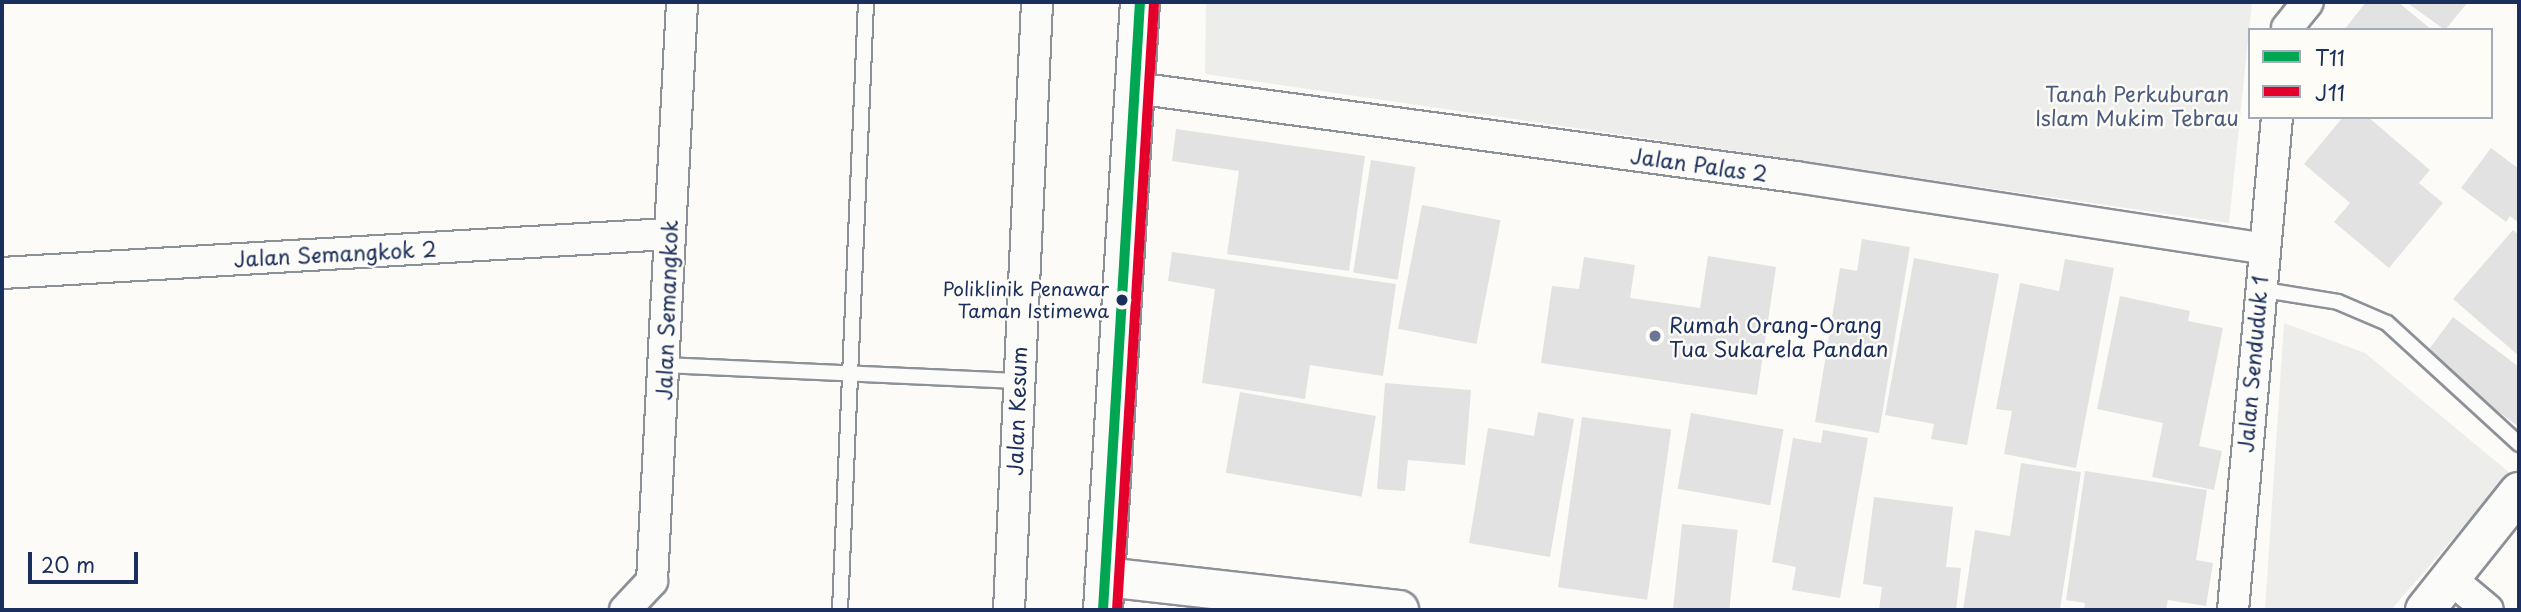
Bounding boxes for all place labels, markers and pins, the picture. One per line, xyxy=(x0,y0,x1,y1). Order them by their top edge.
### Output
place label: Poliklinik Penawar Taman Istimewa xyxy=(943,278,1109,322)
marker: Poliklinik Penawar Taman Istimewa xyxy=(1115,293,1129,307)
place label: Rumah Orang-Orang Tua Sukarela Pandan xyxy=(1669,311,1886,361)
marker: Rumah Orang-Orang Tua Sukarela Pandan xyxy=(1647,328,1663,344)

